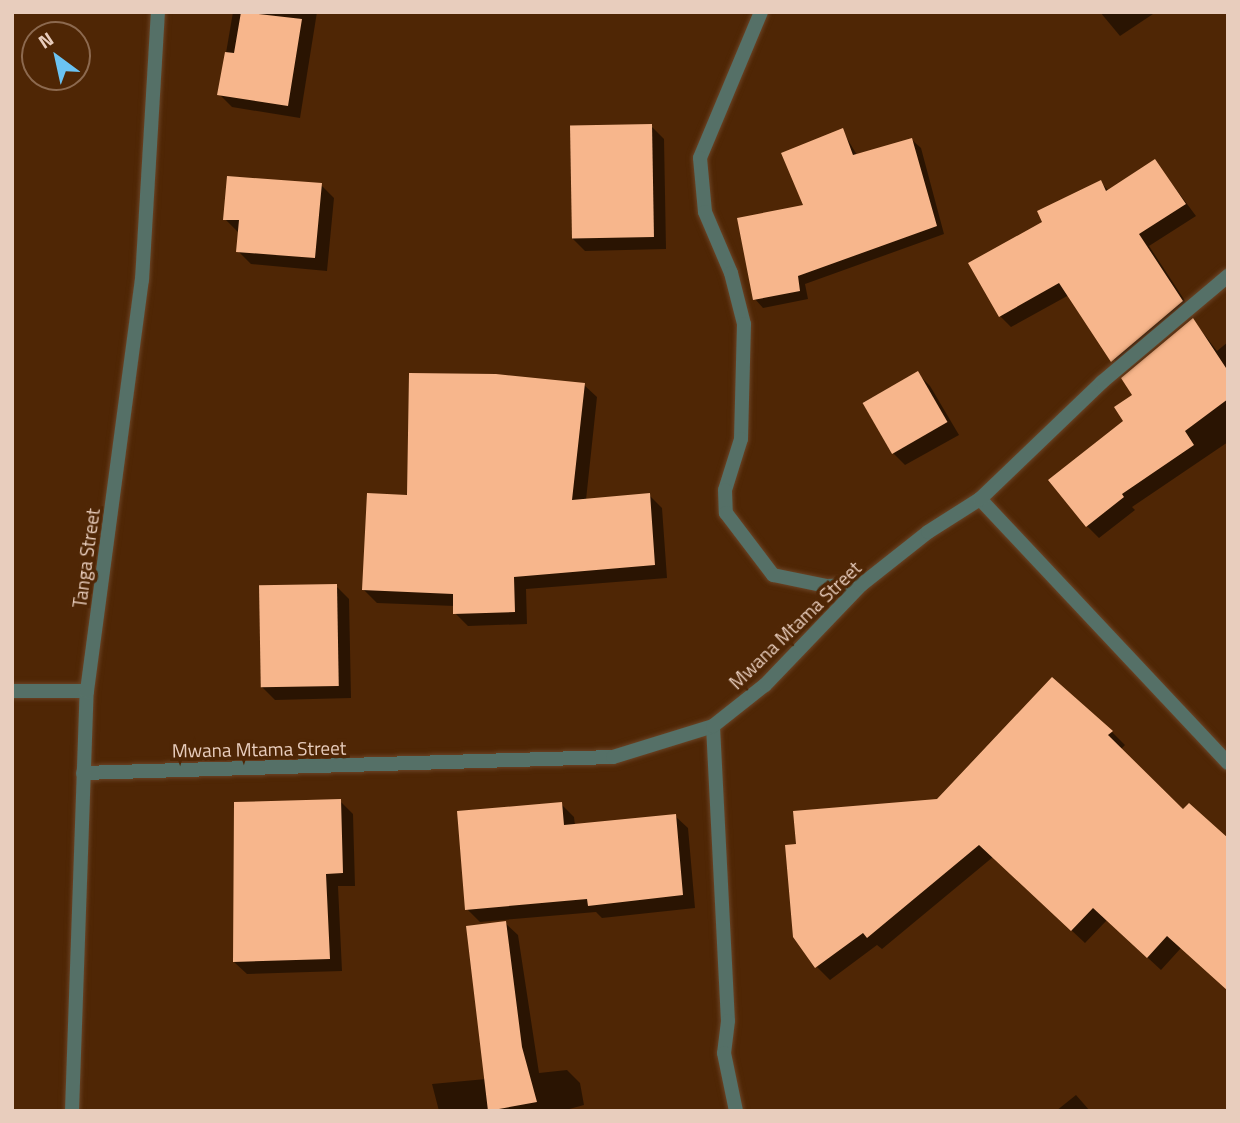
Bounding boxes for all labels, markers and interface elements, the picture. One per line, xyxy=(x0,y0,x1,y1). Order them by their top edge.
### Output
north arrow xyxy=(21,21,91,91)
text: N xyxy=(32,24,59,55)
street label: Tanga Street xyxy=(68,507,104,609)
street label: Mwana Mtama Street xyxy=(724,556,866,694)
street label: Mwana Mtama Street xyxy=(172,736,346,762)

